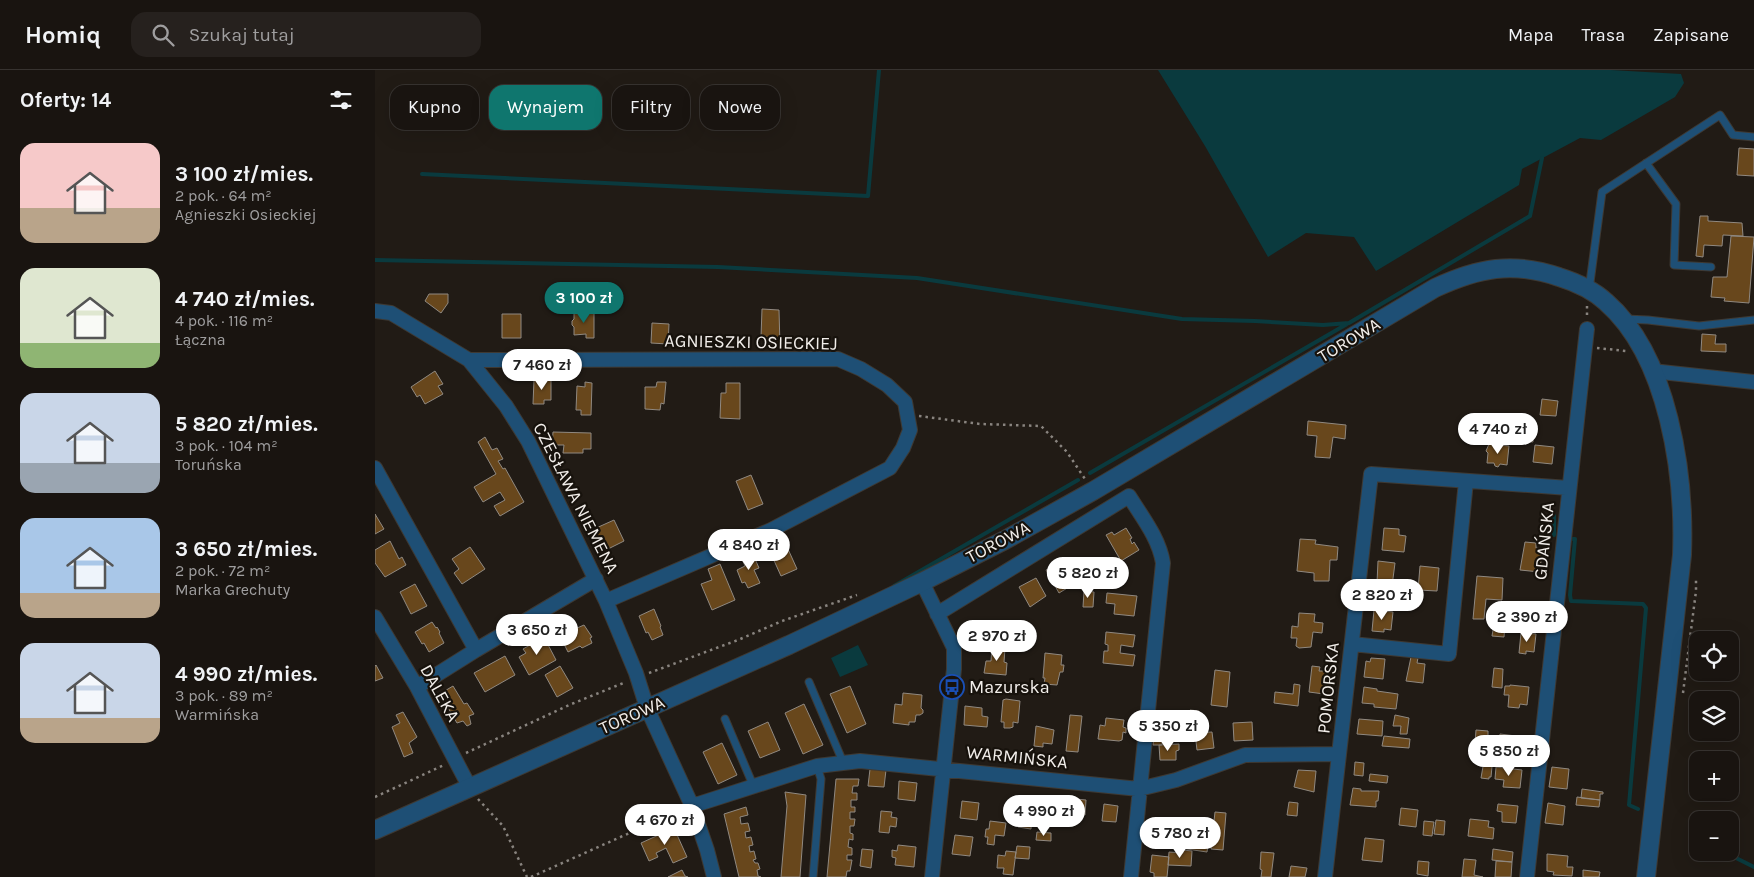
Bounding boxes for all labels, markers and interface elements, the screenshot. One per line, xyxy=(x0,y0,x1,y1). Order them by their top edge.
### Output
search box xyxy=(131,12,481,57)
text: Homiq xyxy=(25,21,101,49)
icon: search xyxy=(149,21,177,49)
text: Szukaj tutaj xyxy=(189,24,295,46)
text: Mapa xyxy=(1508,24,1554,46)
text: Trasa xyxy=(1582,24,1625,46)
text: Zapisane xyxy=(1653,24,1729,46)
chip: Kupno xyxy=(390,85,479,130)
chip: Wynajem xyxy=(489,85,602,130)
chip: Filtry xyxy=(612,85,690,130)
chip: Nowe xyxy=(700,85,780,130)
icon: filters xyxy=(327,86,355,114)
text: Oferty: 14 xyxy=(20,88,111,112)
text: 3 100 zł/mies. xyxy=(175,162,313,186)
icon: home xyxy=(60,163,120,223)
text: 2 pok. · 64 m² xyxy=(175,186,272,205)
text: Agnieszki Osieckiej xyxy=(175,205,316,224)
pin: 3 100 zł xyxy=(532,282,636,324)
text: 4 740 zł/mies. xyxy=(175,287,315,311)
icon: home xyxy=(60,288,120,348)
text: 3 100 zł xyxy=(556,288,612,307)
text: 4 pok. · 116 m² xyxy=(175,311,273,330)
street label: TOROWA xyxy=(1314,313,1384,367)
street label: AGNIESZKI OSIECKIEJ xyxy=(664,329,838,355)
text: Łączna xyxy=(175,330,226,349)
pin: 7 460 zł xyxy=(490,348,594,391)
text: 7 460 zł xyxy=(513,355,571,374)
text: 5 820 zł/mies. xyxy=(175,412,318,436)
pin: 4 740 zł xyxy=(1446,412,1550,455)
icon: home xyxy=(60,413,120,473)
street label: CZESŁAWA NIEMENA xyxy=(528,419,624,577)
text: 4 740 zł xyxy=(1469,419,1527,438)
text: 3 pok. · 104 m² xyxy=(175,436,278,455)
text: Toruńska xyxy=(175,455,242,474)
street label: GDAŃSKA xyxy=(1528,501,1559,581)
street label: TOROWA xyxy=(962,516,1034,568)
pin: 4 840 zł xyxy=(697,528,801,571)
text: 4 840 zł xyxy=(719,535,779,554)
text: 3 650 zł/mies. xyxy=(175,537,317,561)
icon: home xyxy=(60,538,120,598)
pin: 5 820 zł xyxy=(1036,556,1140,599)
text: 2 pok. · 72 m² xyxy=(175,561,270,580)
text: 5 820 zł xyxy=(1058,563,1118,582)
pin: 2 820 zł xyxy=(1330,578,1434,621)
text: Marka Grechuty xyxy=(175,580,290,599)
text: 2 820 zł xyxy=(1352,585,1412,604)
pin: 2 390 zł xyxy=(1475,600,1579,643)
text: 2 390 zł xyxy=(1497,607,1557,626)
pin: 3 650 zł xyxy=(485,614,589,656)
text: 3 650 zł xyxy=(507,620,567,639)
pin: 2 970 zł xyxy=(945,620,1049,662)
text: 2 970 zł xyxy=(968,626,1026,645)
map controls xyxy=(1689,631,1739,861)
button: locate xyxy=(1689,631,1739,681)
street label: POMORSKA xyxy=(1312,641,1344,735)
street label: DALEKA xyxy=(415,661,465,725)
text: 4 990 zł/mies. xyxy=(175,662,317,686)
icon: home xyxy=(60,663,120,723)
bus stop icon: Mazurska xyxy=(939,674,965,700)
place label: Mazurska xyxy=(969,676,1050,698)
text: 3 pok. · 89 m² xyxy=(175,686,273,705)
street label: TOROWA xyxy=(596,691,668,739)
button: layers xyxy=(1689,691,1739,741)
text: Warmińska xyxy=(175,705,259,724)
pin: 5 350 zł xyxy=(1116,710,1220,752)
text: 5 350 zł xyxy=(1138,716,1198,735)
pin: 5 850 zł xyxy=(1457,734,1561,777)
street label: WARMIŃSKA xyxy=(965,740,1069,773)
text: 5 850 zł xyxy=(1479,741,1539,760)
button: + xyxy=(1689,751,1739,801)
pin: 4 990 zł xyxy=(992,794,1096,837)
text: 4 990 zł xyxy=(1014,801,1074,820)
pin: 4 670 zł xyxy=(613,804,717,846)
text: 4 670 zł xyxy=(636,810,694,829)
button: − xyxy=(1689,811,1739,861)
pin: 5 780 zł xyxy=(1128,816,1232,859)
text: 5 780 zł xyxy=(1151,823,1209,842)

